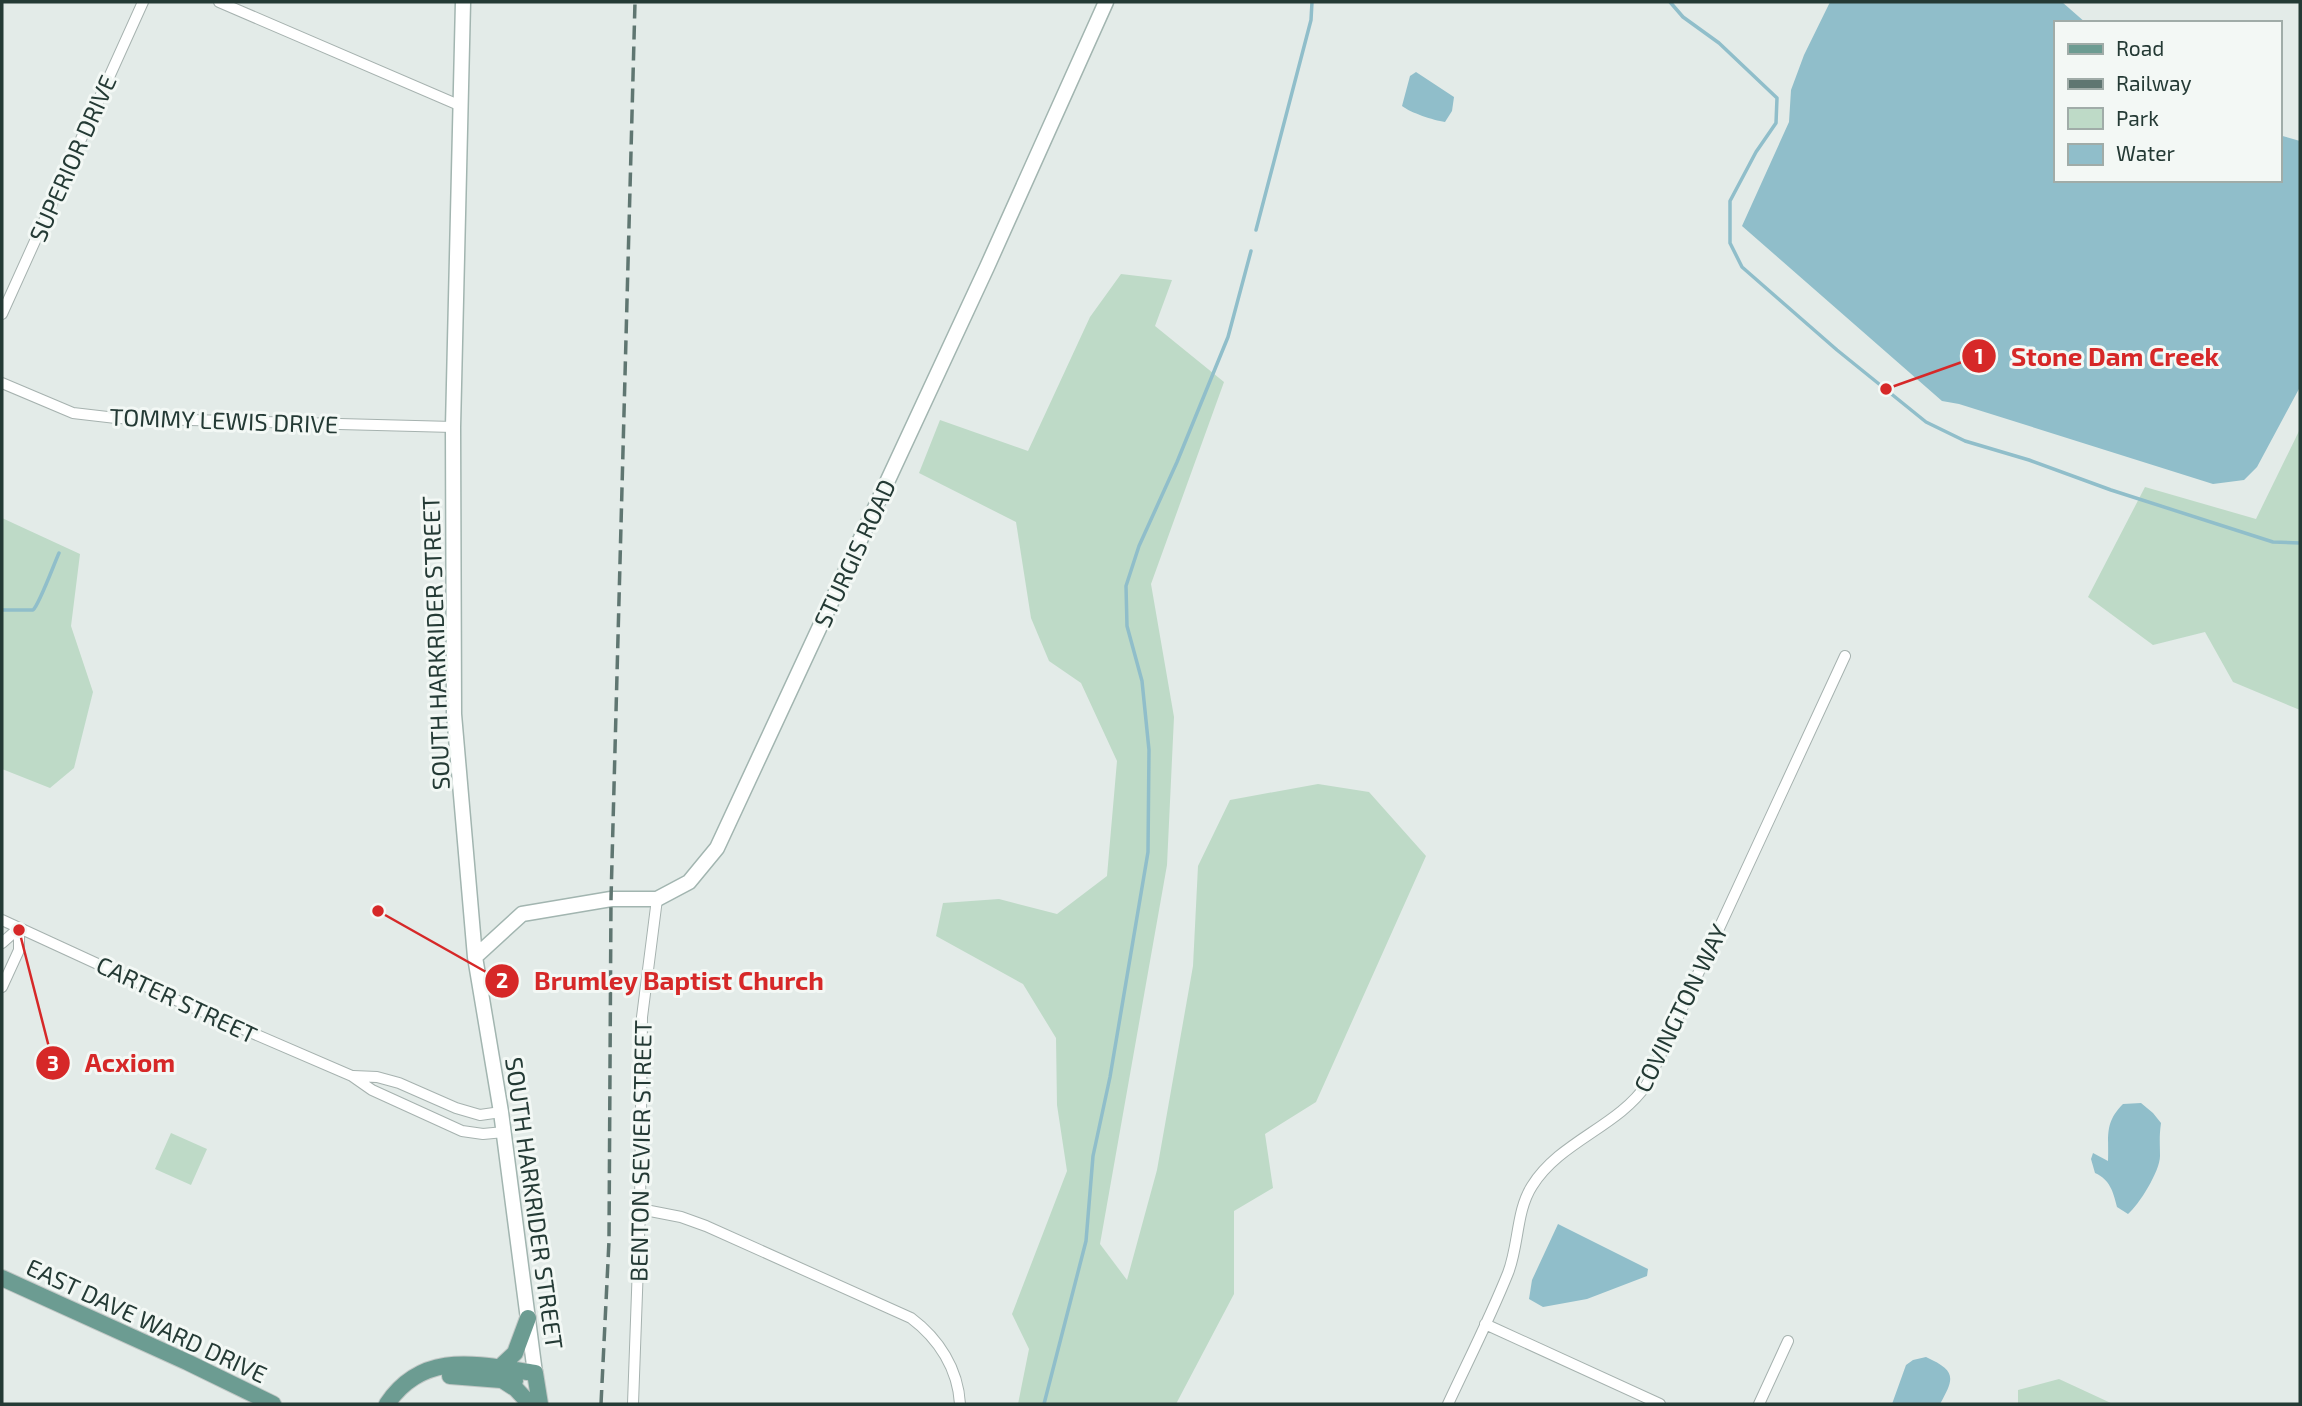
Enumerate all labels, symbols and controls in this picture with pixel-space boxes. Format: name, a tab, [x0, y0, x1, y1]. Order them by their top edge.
legend	[2054, 21, 2281, 182]
text: Road	[2116, 35, 2164, 60]
street label: SUPERIOR DRIVE	[22, 70, 122, 246]
text: Railway	[2116, 70, 2192, 95]
text: Park	[2116, 105, 2159, 130]
text: Water	[2116, 140, 2175, 165]
callout: Stone Dam Creek	[1962, 333, 2233, 380]
text: Stone Dam Creek	[2011, 340, 2220, 371]
text: 1	[1974, 343, 1984, 368]
street label: TOMMY LEWIS DRIVE	[109, 402, 339, 438]
street label: STURGIS ROAD	[807, 474, 901, 632]
street label: SOUTH HARKRIDER STREET	[415, 495, 455, 791]
street label: COVINGTON WAY	[1627, 919, 1733, 1097]
street label: CARTER STREET	[92, 949, 262, 1049]
callout: Brumley Baptist Church	[484, 958, 838, 1005]
text: Brumley Baptist Church	[534, 964, 824, 996]
text: 2	[496, 967, 508, 992]
street label: BENTON SEVIER STREET	[623, 1020, 657, 1282]
callout: Acxiom	[36, 1040, 189, 1087]
text: Acxiom	[85, 1046, 175, 1077]
text: 3	[47, 1050, 59, 1075]
street label: SOUTH HARKRIDER STREET	[500, 1055, 570, 1351]
street label: EAST DAVE WARD DRIVE	[22, 1251, 272, 1389]

